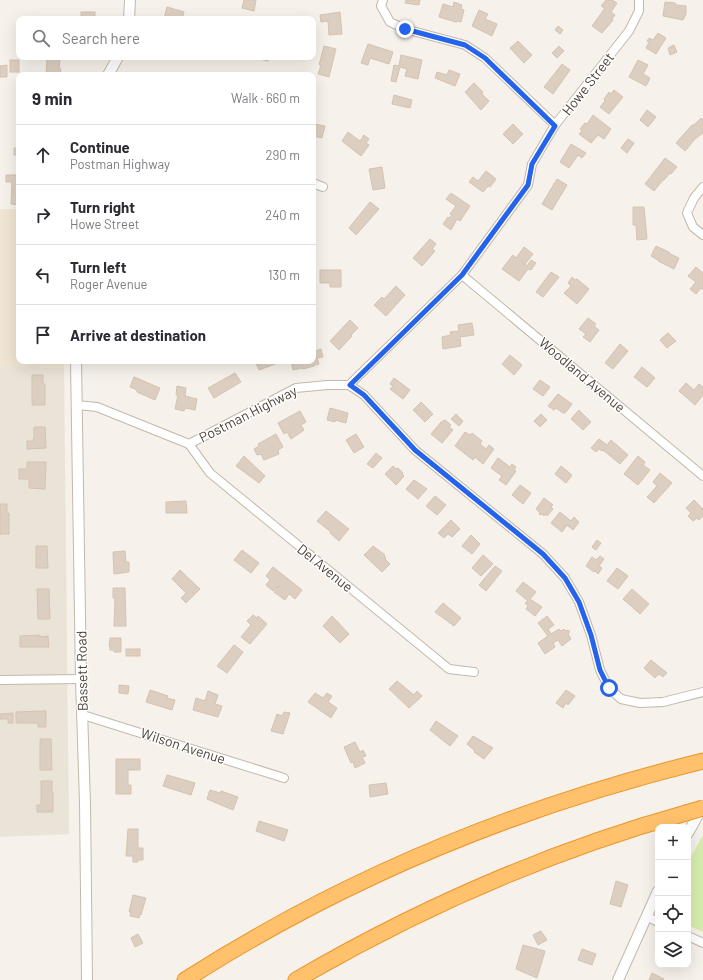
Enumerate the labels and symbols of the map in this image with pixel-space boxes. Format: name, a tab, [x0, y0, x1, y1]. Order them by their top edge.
route end	[396, 20, 414, 38]
street label: Howe Street	[558, 49, 617, 118]
street label: Woodland Avenue	[536, 334, 629, 416]
street label: Postman Highway	[196, 381, 300, 446]
street label: Del Avenue	[294, 540, 357, 595]
street label: Bassett Road	[72, 631, 91, 711]
route start	[600, 679, 618, 697]
street label: Wilson Avenue	[139, 724, 228, 767]

